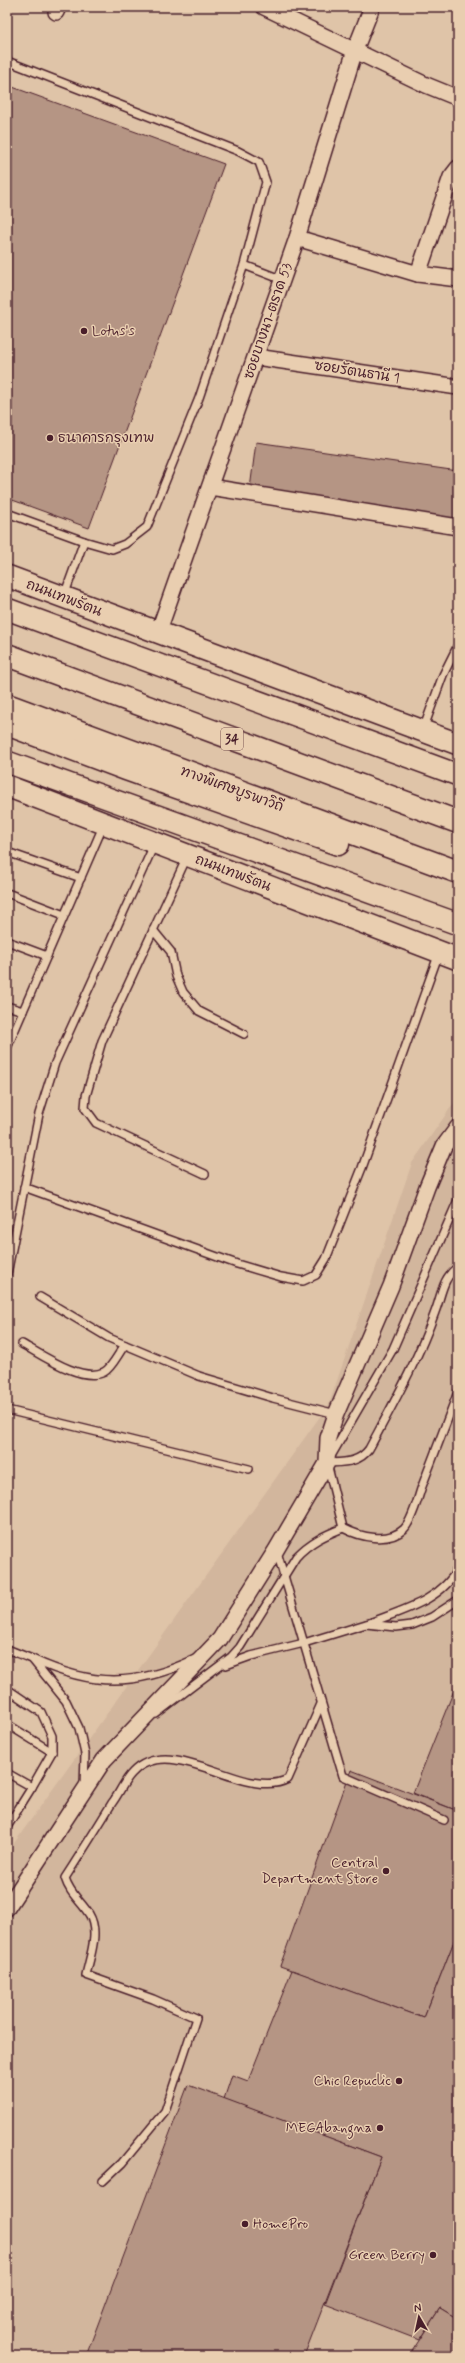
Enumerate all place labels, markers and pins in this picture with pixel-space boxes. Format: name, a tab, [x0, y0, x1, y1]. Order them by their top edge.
place label: Lotus's	[92, 322, 135, 340]
marker: Lotus's	[79, 326, 89, 336]
place label: ธนาคารกรุงเทพ	[58, 429, 154, 447]
marker: ธนาคารกรุงเทพ	[45, 433, 55, 443]
place label: Central Department Store	[261, 1854, 378, 1888]
marker: Central Department Store	[381, 1866, 391, 1876]
place label: Chic Repuclic	[314, 2072, 391, 2090]
marker: Chic Repuclic	[394, 2076, 404, 2086]
place label: MEGAbangna	[286, 2119, 372, 2139]
marker: MEGAbangna	[375, 2123, 385, 2133]
place label: HomePro	[253, 2215, 308, 2233]
marker: HomePro	[240, 2219, 250, 2229]
place label: Green Berry	[348, 2246, 425, 2264]
marker: Green Berry	[428, 2250, 438, 2260]

